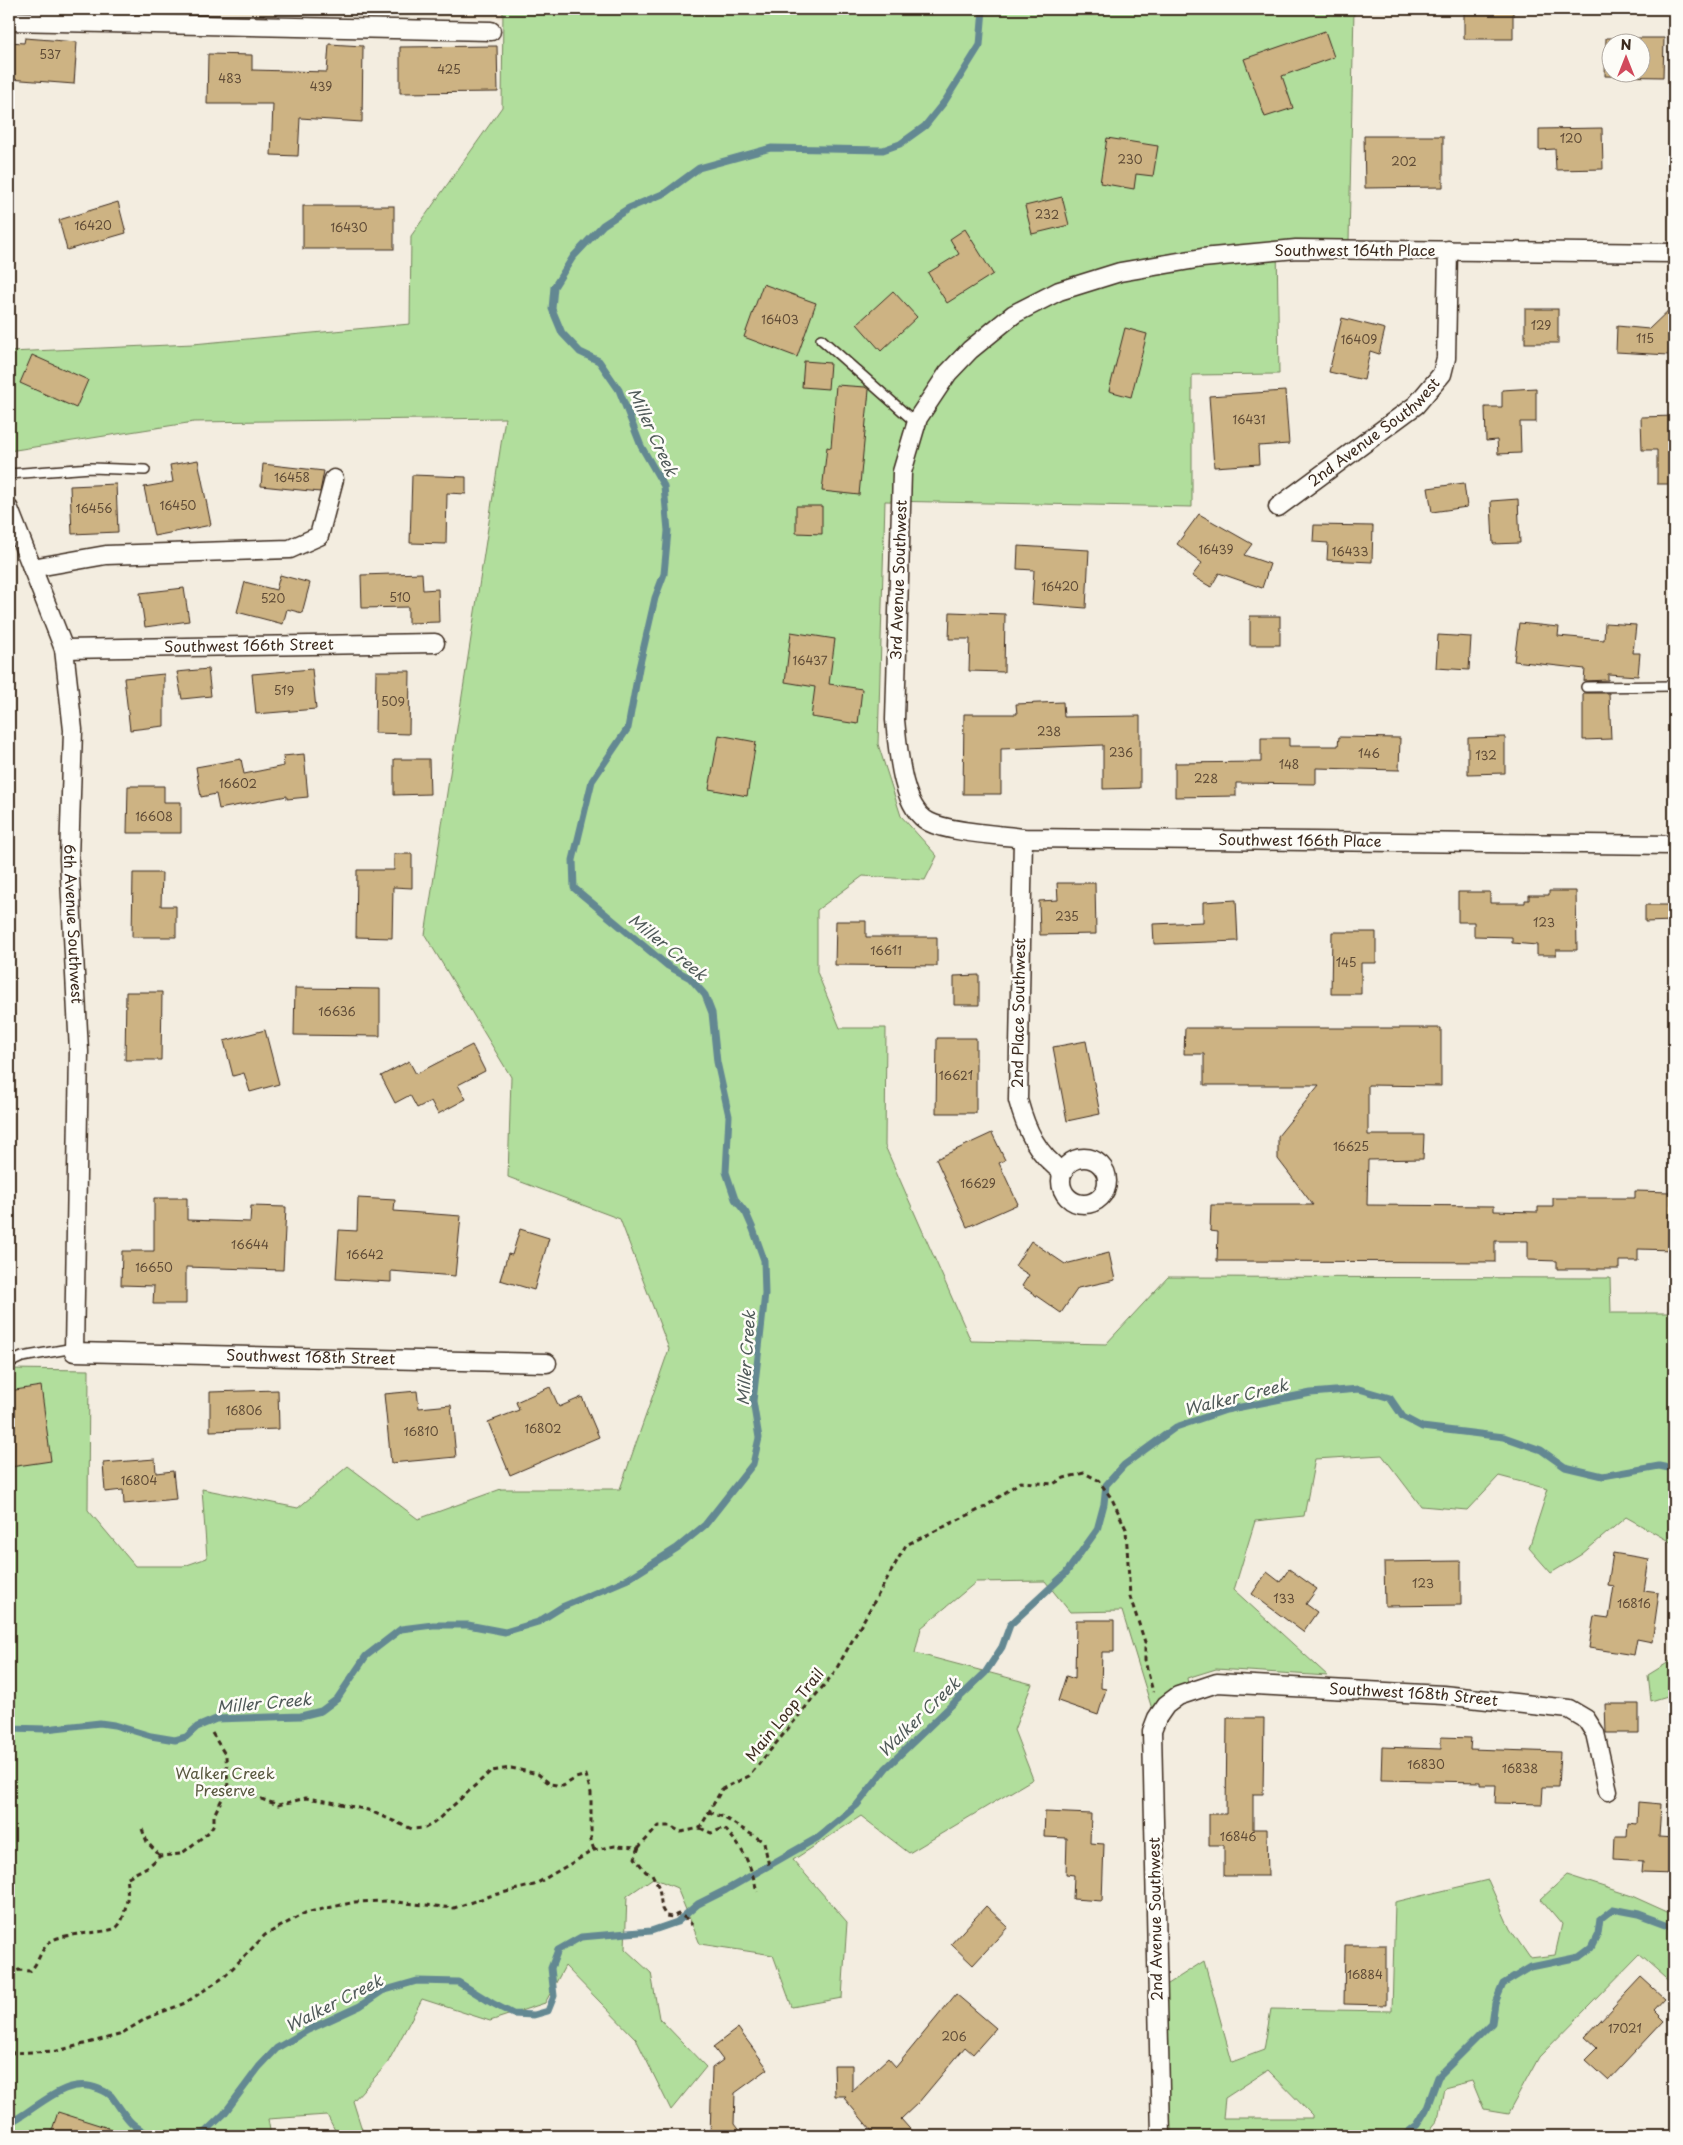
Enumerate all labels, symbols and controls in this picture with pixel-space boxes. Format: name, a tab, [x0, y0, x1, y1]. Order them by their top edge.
north arrow	[1600, 32, 1650, 82]
text: N	[1620, 34, 1632, 55]
house number: 537	[39, 45, 61, 63]
house number: 425	[437, 60, 461, 78]
house number: 483	[218, 69, 242, 87]
house number: 439	[310, 77, 332, 95]
house number: 120	[1560, 129, 1582, 147]
house number: 230	[1117, 150, 1143, 168]
house number: 202	[1391, 152, 1417, 170]
house number: 232	[1035, 205, 1059, 223]
house number: 16420	[74, 216, 112, 234]
house number: 16430	[330, 218, 368, 236]
street label: Southwest 164th Place	[1274, 238, 1436, 261]
house number: 16403	[761, 310, 799, 328]
house number: 129	[1531, 316, 1551, 334]
house number: 115	[1636, 329, 1654, 347]
house number: 16409	[1341, 330, 1377, 348]
street label: 2nd Avenue Southwest	[1302, 372, 1444, 491]
water label: Miller Creek	[623, 383, 685, 481]
house number: 16431	[1232, 410, 1266, 428]
house number: 16458	[274, 468, 310, 486]
house number: 16450	[160, 496, 197, 514]
house number: 16456	[75, 499, 113, 517]
street label: 3rd Avenue Southwest	[883, 499, 912, 660]
house number: 16439	[1199, 540, 1233, 558]
house number: 16433	[1332, 542, 1368, 560]
house number: 16420	[1041, 577, 1079, 595]
house number: 510	[389, 588, 411, 606]
house number: 520	[261, 589, 285, 607]
street label: Southwest 166th Street	[164, 632, 334, 657]
house number: 16437	[792, 651, 828, 669]
house number: 519	[274, 681, 294, 699]
house number: 509	[381, 692, 405, 710]
house number: 238	[1037, 722, 1061, 740]
house number: 236	[1109, 743, 1133, 761]
house number: 146	[1358, 744, 1380, 762]
house number: 132	[1475, 746, 1497, 764]
house number: 148	[1279, 755, 1299, 773]
house number: 228	[1194, 769, 1218, 787]
house number: 16602	[219, 774, 257, 792]
house number: 16608	[135, 807, 173, 825]
street label: Southwest 166th Place	[1218, 827, 1382, 852]
street label: 6th Avenue Southwest	[59, 844, 90, 1004]
water label: Miller Creek	[624, 907, 714, 986]
house number: 235	[1055, 907, 1079, 925]
house number: 123	[1533, 913, 1555, 931]
street label: 2nd Place Southwest	[1005, 938, 1030, 1088]
house number: 16611	[870, 941, 902, 959]
house number: 145	[1336, 953, 1356, 971]
house number: 16636	[318, 1002, 356, 1020]
house number: 16621	[939, 1066, 973, 1084]
house number: 16625	[1333, 1137, 1369, 1155]
house number: 16629	[960, 1174, 996, 1192]
house number: 16644	[231, 1235, 269, 1253]
house number: 16642	[346, 1245, 384, 1263]
house number: 16650	[135, 1258, 173, 1276]
water label: Miller Creek	[730, 1308, 760, 1406]
street label: Southwest 168th Street	[226, 1343, 395, 1369]
water label: Walker Creek	[1181, 1371, 1291, 1421]
house number: 16806	[226, 1401, 262, 1419]
house number: 16802	[525, 1419, 561, 1437]
house number: 16810	[404, 1422, 439, 1440]
house number: 16804	[121, 1471, 157, 1489]
house number: 123	[1412, 1574, 1434, 1592]
house number: 133	[1273, 1589, 1295, 1607]
house number: 16816	[1617, 1594, 1651, 1612]
street label: Main Loop Trail	[739, 1663, 829, 1766]
water label: Walker Creek	[872, 1670, 966, 1762]
street label: Southwest 168th Street	[1329, 1676, 1499, 1711]
water label: Miller Creek	[216, 1686, 314, 1718]
house number: 16830	[1407, 1755, 1445, 1773]
house number: 16838	[1502, 1759, 1538, 1777]
park label: Walker Creek Preserve	[175, 1761, 275, 1801]
house number: 16846	[1220, 1827, 1256, 1845]
street label: 2nd Avenue Southwest	[1142, 1837, 1167, 2001]
house number: 16884	[1347, 1965, 1383, 1983]
water label: Walker Creek	[281, 1967, 387, 2037]
house number: 17021	[1608, 2019, 1642, 2037]
house number: 206	[941, 2027, 967, 2045]

